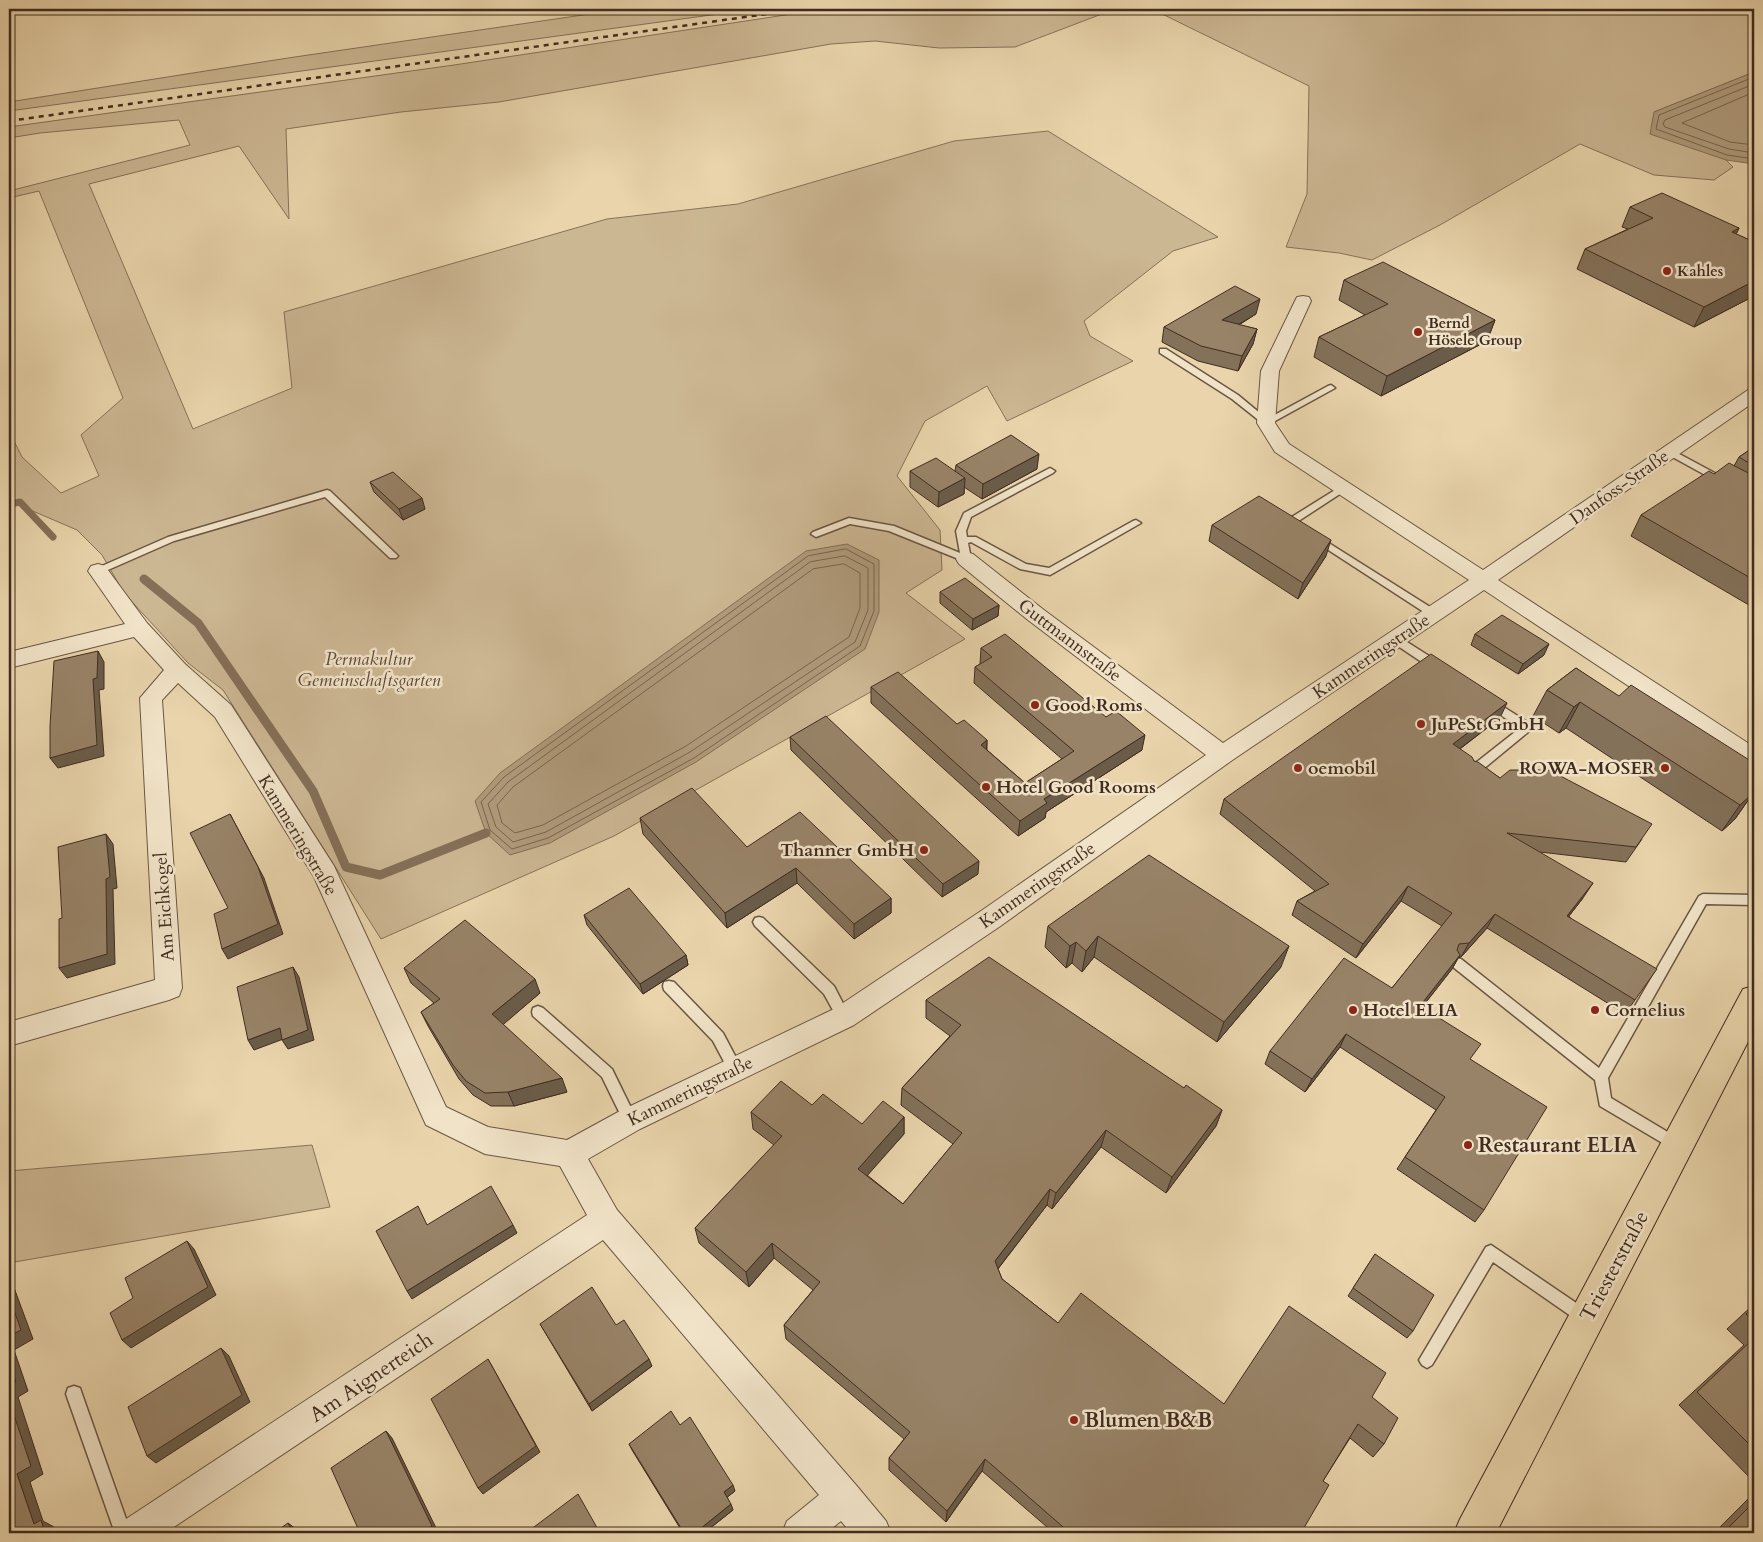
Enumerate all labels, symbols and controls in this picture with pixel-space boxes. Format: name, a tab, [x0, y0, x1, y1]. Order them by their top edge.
place label: Kahles	[1677, 261, 1723, 281]
marker: Kahles	[1661, 265, 1673, 277]
place label: Bernd Hösele Group	[1428, 313, 1522, 350]
marker: Bernd Hösele Group	[1412, 326, 1424, 338]
street label: Danfoss-Straße	[1565, 444, 1674, 531]
street label: Guttmannstraße	[1013, 593, 1127, 688]
street label: Kammeringstraße	[1308, 608, 1435, 705]
park label: Permakultur Gemeinschaftsgarten	[298, 647, 441, 693]
place label: Good Roms	[1045, 693, 1143, 718]
marker: Good Roms	[1029, 699, 1041, 711]
place label: JuPeSt GmbH	[1428, 712, 1545, 737]
marker: JuPeSt GmbH	[1415, 718, 1427, 730]
place label: oemobil	[1308, 756, 1376, 781]
place label: ROWA-MOSER	[1519, 756, 1656, 781]
marker: oemobil	[1292, 762, 1304, 774]
marker: ROWA-MOSER	[1659, 762, 1671, 774]
street label: Kammeringstraße	[252, 770, 343, 900]
place label: Hotel Good Rooms	[996, 775, 1156, 800]
marker: Hotel Good Rooms	[980, 781, 992, 793]
street label: Kammeringstraße	[974, 836, 1100, 935]
place label: Thanner GmbH	[780, 838, 914, 863]
marker: Thanner GmbH	[918, 844, 930, 856]
street label: Am Eichkogel	[148, 851, 181, 962]
place label: Hotel ELIA	[1363, 998, 1459, 1023]
place label: Cornelius	[1605, 998, 1685, 1023]
marker: Hotel ELIA	[1347, 1004, 1359, 1016]
marker: Cornelius	[1589, 1004, 1601, 1016]
street label: Kammeringstraße	[623, 1050, 757, 1133]
place label: Restaurant ELIA	[1478, 1131, 1637, 1160]
marker: Restaurant ELIA	[1462, 1139, 1474, 1151]
street label: Triesterstraße	[1573, 1206, 1656, 1327]
street label: Am Aignerteich	[304, 1325, 439, 1429]
place label: Blumen B&B	[1084, 1406, 1212, 1435]
marker: Blumen B&B	[1068, 1414, 1080, 1426]

